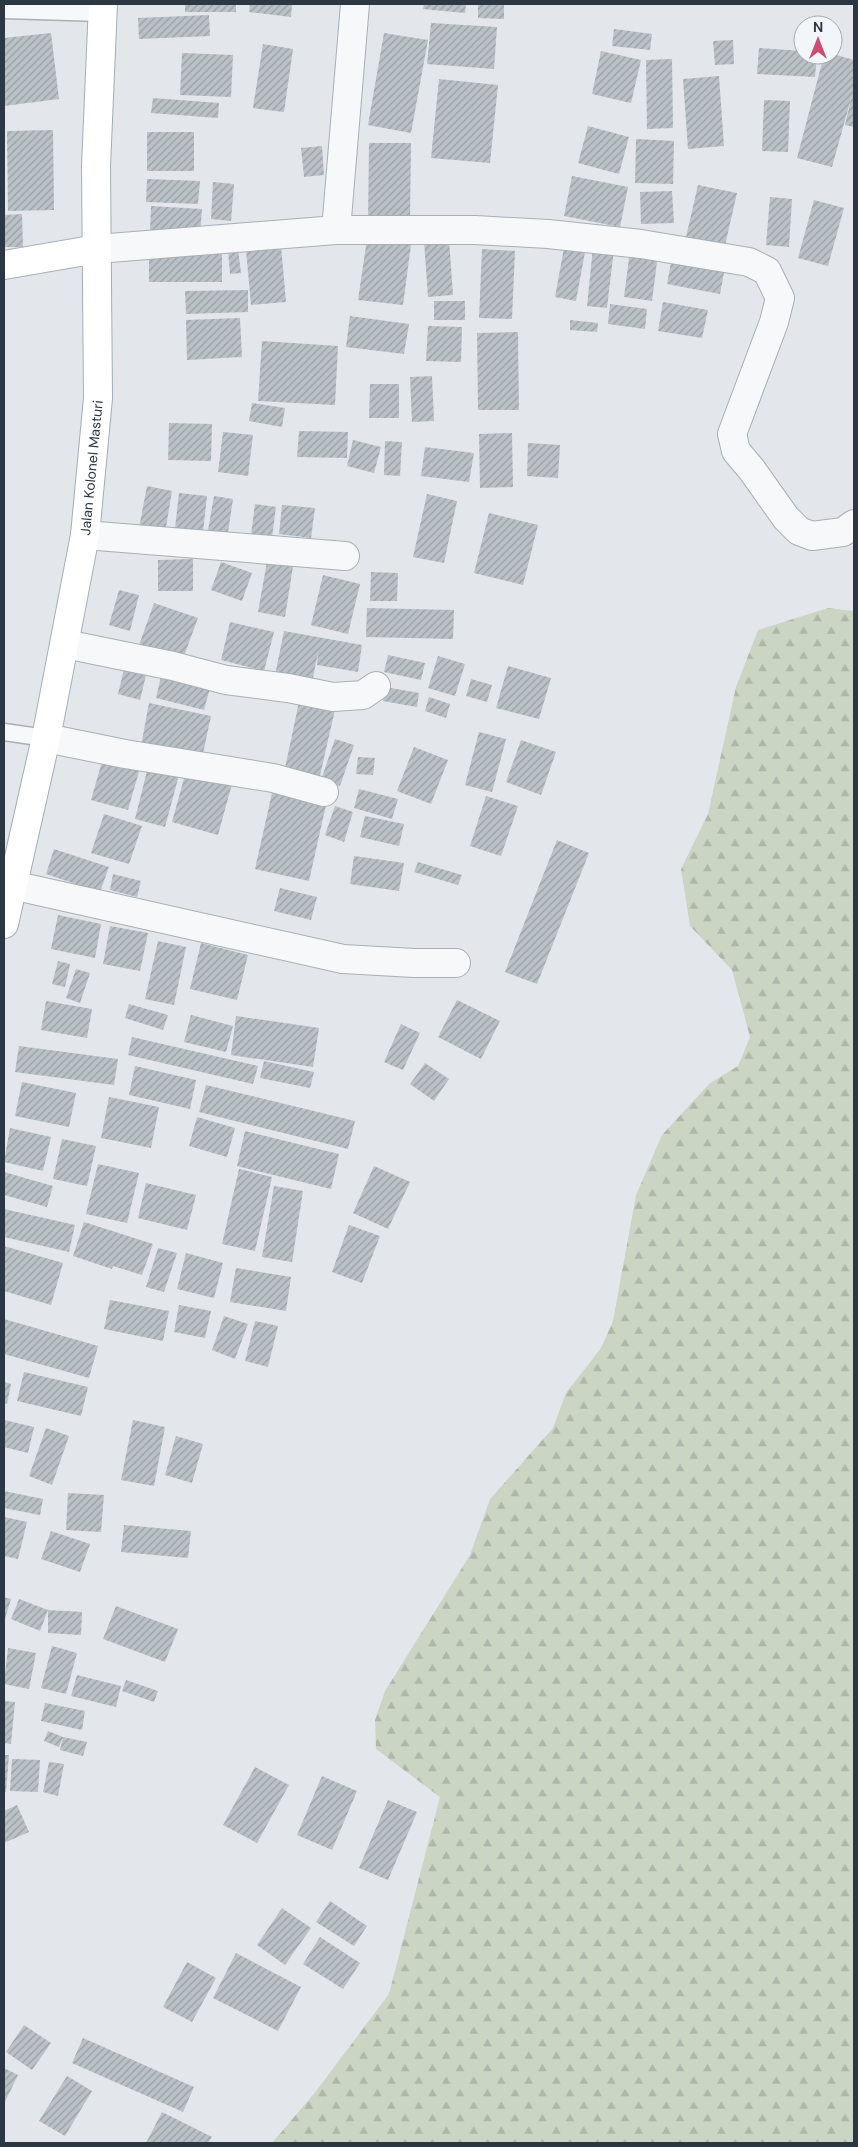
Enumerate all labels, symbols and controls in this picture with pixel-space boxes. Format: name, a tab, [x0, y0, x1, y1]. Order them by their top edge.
north arrow	[793, 15, 843, 65]
text: N	[813, 18, 823, 36]
street label: Jalan Kolonel Masturi	[76, 399, 107, 536]

